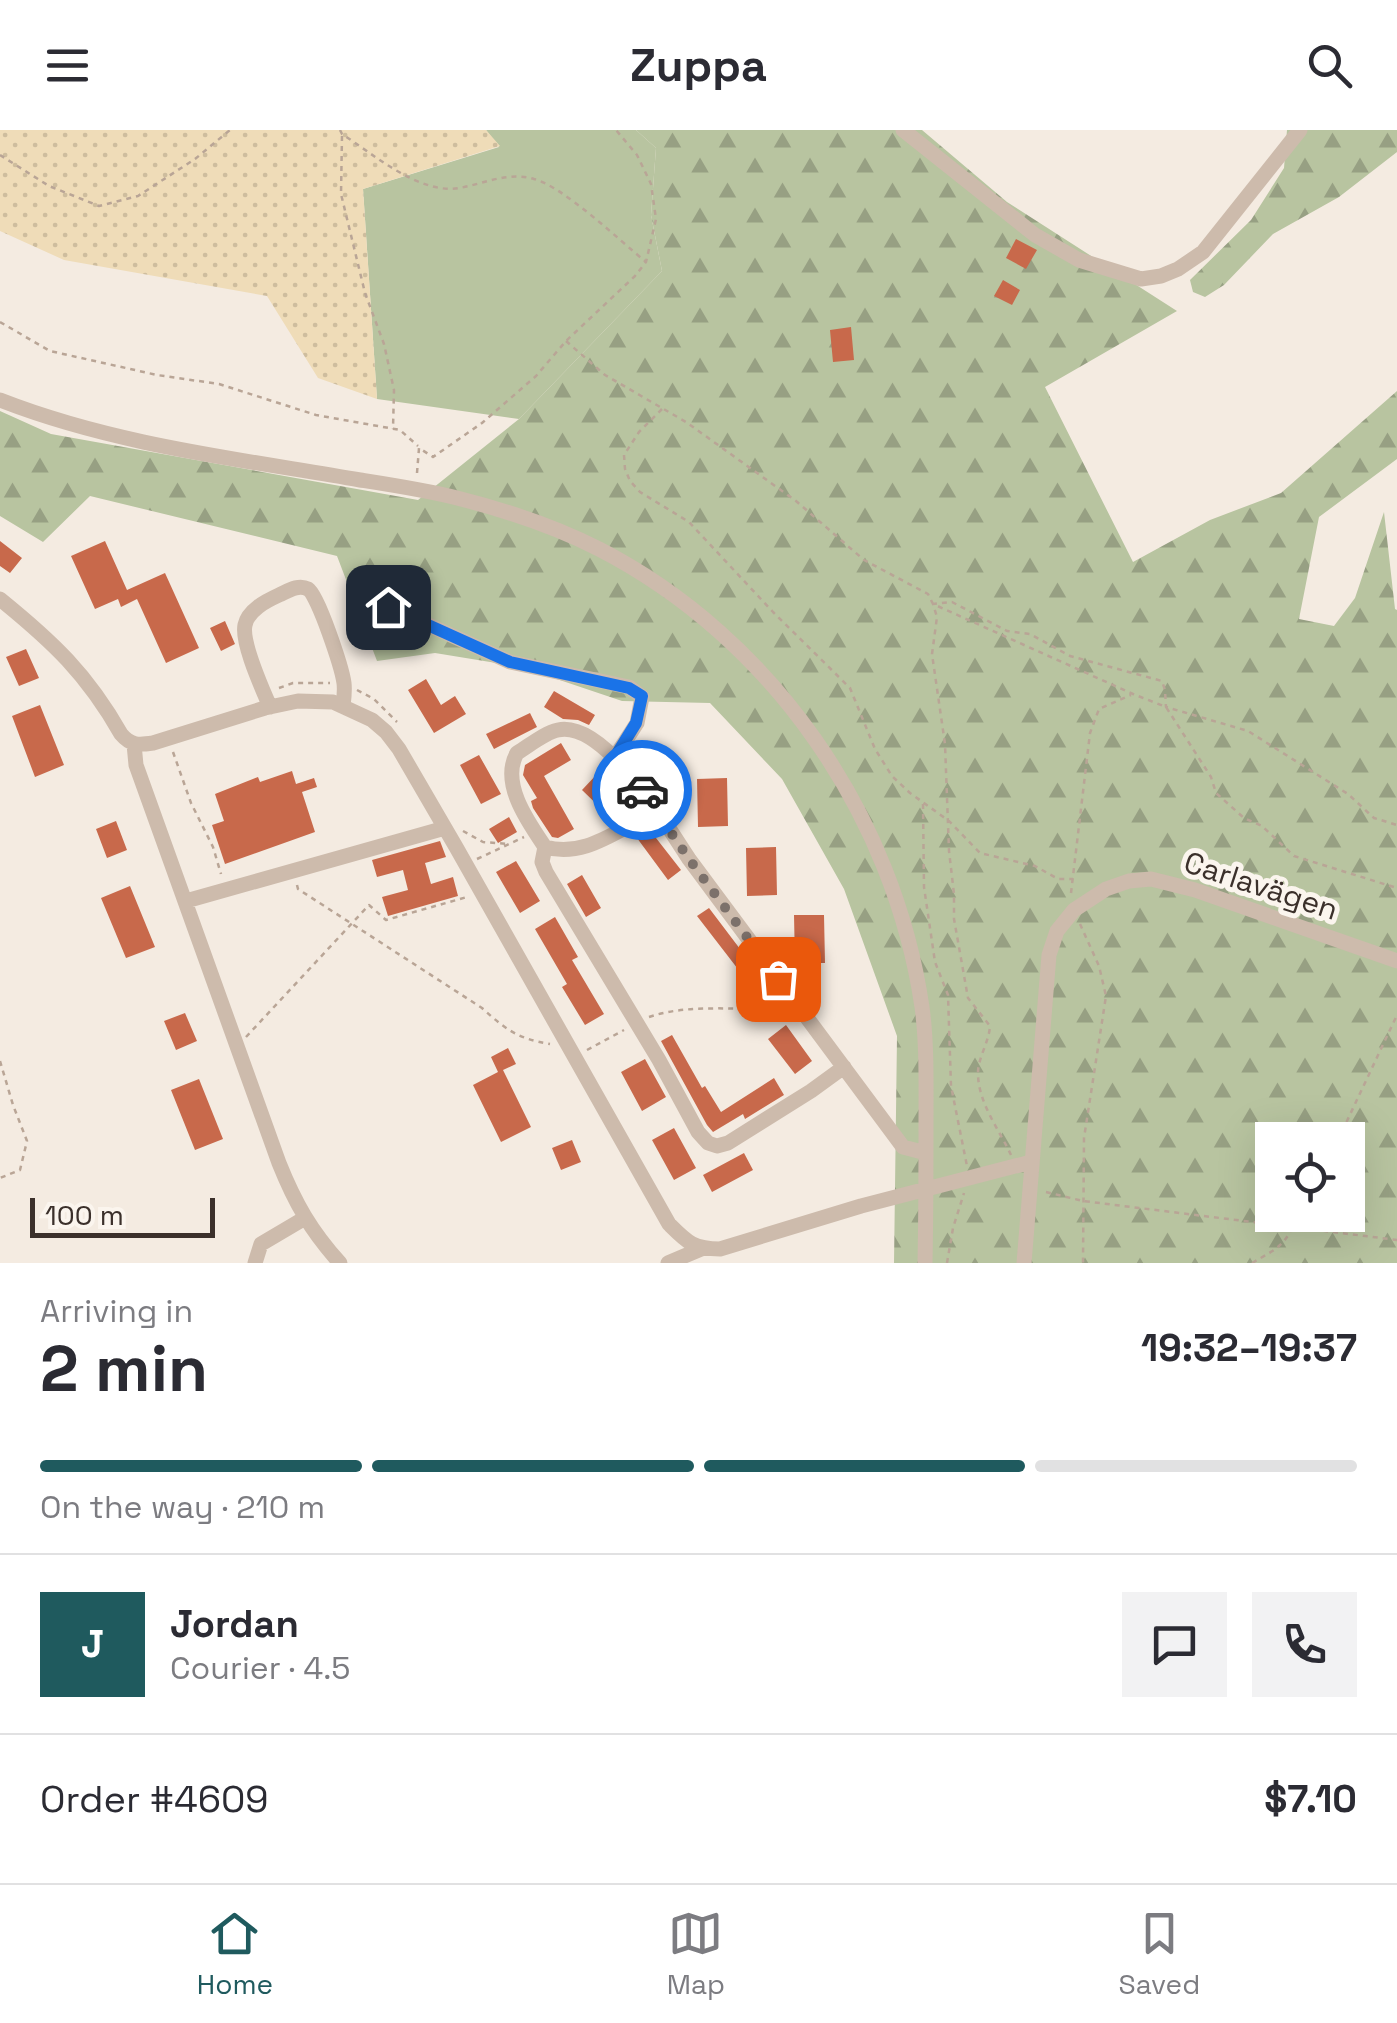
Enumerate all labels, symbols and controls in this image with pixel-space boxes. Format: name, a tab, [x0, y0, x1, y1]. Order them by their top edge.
text: Zuppa	[630, 37, 767, 94]
icon: menu	[40, 38, 95, 93]
icon: search	[1302, 38, 1357, 93]
pin	[346, 565, 431, 650]
icon: home	[361, 580, 416, 635]
courier	[592, 740, 692, 840]
icon: car	[615, 763, 670, 818]
street label: Carlavägen	[1179, 842, 1343, 929]
pin	[736, 937, 821, 1022]
icon: bag	[751, 952, 806, 1007]
map controls	[1255, 1122, 1365, 1232]
button: locate	[1255, 1122, 1365, 1232]
scale bar	[30, 1193, 215, 1238]
text: 100 m	[45, 1197, 124, 1233]
text: Arriving in	[40, 1291, 193, 1331]
text: 19:32–19:37	[1141, 1324, 1357, 1372]
text: 2 min	[40, 1327, 208, 1410]
text: On the way · 210 m	[40, 1487, 325, 1527]
button: chat	[1122, 1592, 1227, 1697]
button: phone	[1252, 1592, 1357, 1697]
text: Jordan	[170, 1600, 299, 1648]
text: J	[81, 1620, 104, 1668]
text: Courier · 4.5	[170, 1648, 351, 1688]
text: Order #4609	[40, 1775, 269, 1823]
text: $7.10	[1264, 1775, 1357, 1823]
tab: Home	[197, 1906, 273, 2002]
tab: Map	[667, 1906, 725, 2002]
tab: Saved	[1119, 1906, 1200, 2002]

